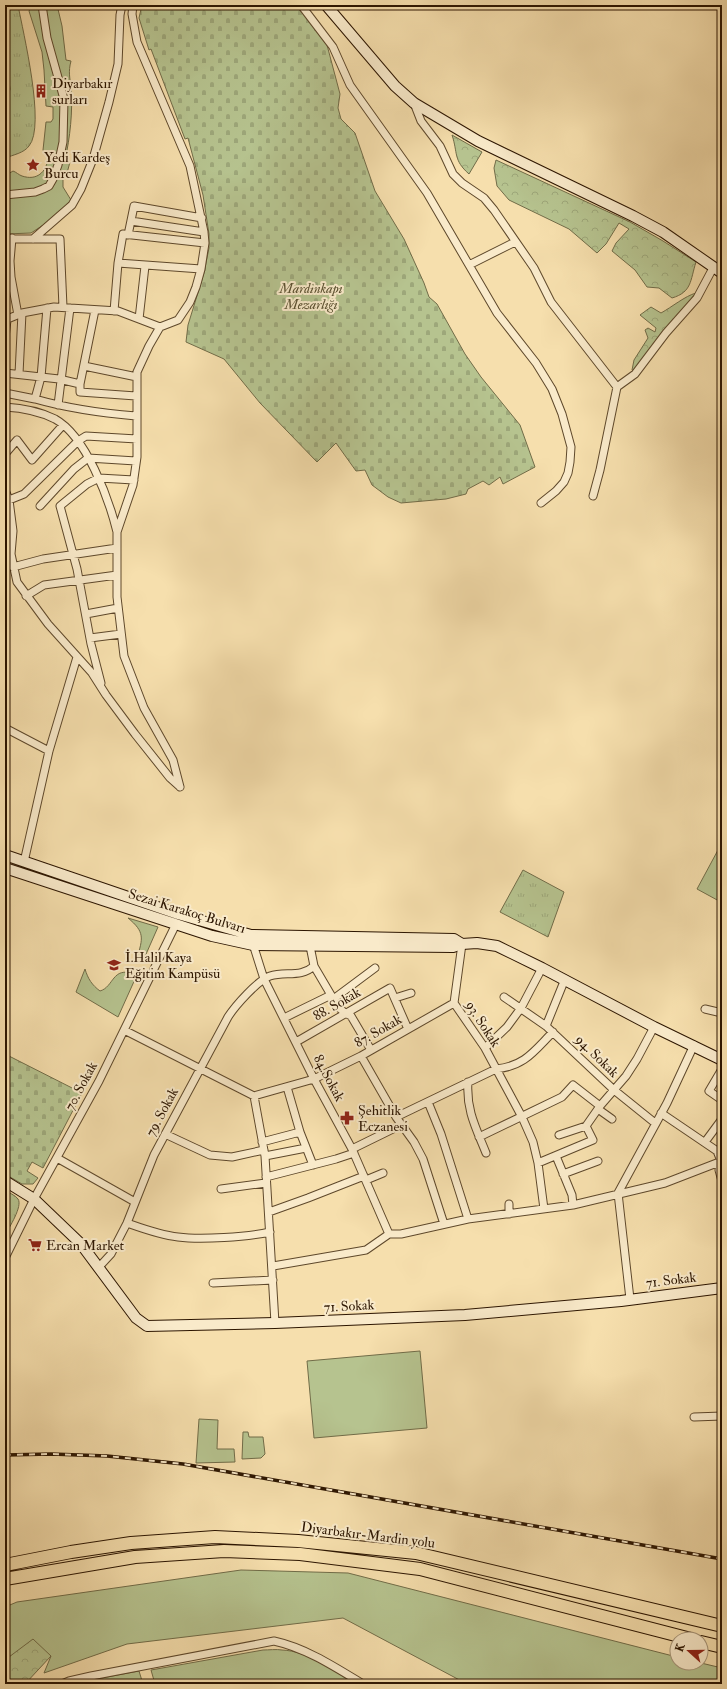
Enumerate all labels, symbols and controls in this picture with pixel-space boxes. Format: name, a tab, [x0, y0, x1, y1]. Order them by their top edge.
place label: Diyarbakır surları	[52, 75, 113, 108]
building icon: Diyarbakır surları	[33, 83, 49, 99]
place label: Yedi Kardeş Burcu	[44, 149, 110, 182]
place icon: Yedi Kardeş Burcu	[25, 157, 41, 173]
park label: Mardinkapı Mezarlığı	[278, 280, 343, 313]
street label: Sezai Karakoç Bulvarı	[126, 885, 248, 937]
place label: İ.Halil Kaya Eğitim Kampüsü	[125, 949, 220, 983]
school or university icon: İ.Halil Kaya Eğitim Kampüsü	[106, 957, 122, 973]
street label: 88. Sokak	[310, 983, 364, 1024]
street label: 93. Sokak	[461, 997, 504, 1051]
street label: 87. Sokak	[351, 1011, 405, 1051]
street label: 94. Sokak	[571, 1030, 623, 1081]
street label: 84.Sokak	[310, 1052, 349, 1105]
street label: 70. Sokak	[61, 1058, 101, 1113]
street label: 79. Sokak	[142, 1084, 182, 1139]
place label: Şehitlik Eczanesi	[358, 1102, 408, 1135]
pharmacy icon: Şehitlik Eczanesi	[339, 1110, 355, 1126]
supermarket icon: Ercan Market	[27, 1237, 43, 1253]
place label: Ercan Market	[46, 1237, 125, 1254]
street label: 71. Sokak	[645, 1268, 697, 1292]
street label: 71. Sokak	[323, 1296, 375, 1316]
street label: Diyarbakır-Mardin yolu	[300, 1518, 436, 1553]
north arrow	[669, 1631, 709, 1671]
text: K	[673, 1640, 688, 1654]

